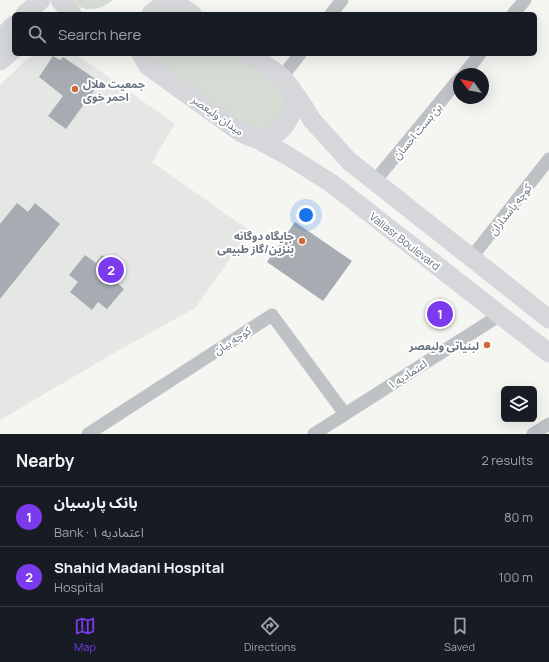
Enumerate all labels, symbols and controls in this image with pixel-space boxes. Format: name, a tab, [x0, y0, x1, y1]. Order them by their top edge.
search box	[12, 12, 537, 56]
icon: search	[26, 23, 48, 45]
text: Search here	[58, 24, 141, 45]
north arrow	[453, 68, 489, 104]
place label: جمعیت هلال احمر خوی	[83, 76, 145, 104]
marker: جمعیت هلال احمر خوی	[70, 84, 80, 94]
street label: میدان ولیعصر	[188, 91, 247, 139]
street label: بن بست احسان	[389, 100, 445, 162]
street label: کوچه پاسداران	[485, 180, 536, 238]
your location	[296, 205, 316, 225]
street label: Valiasr Boulevard	[367, 209, 443, 273]
place label: جایگاه دوگانه بنزین/گاز طبیعی	[217, 228, 294, 256]
marker: جایگاه دوگانه بنزین/گاز طبیعی	[297, 236, 307, 246]
pin: 2	[98, 255, 124, 285]
pin: 1	[427, 299, 453, 329]
street label: کوچه بیان	[210, 322, 254, 358]
place label: لبنیاتی ولیعصر	[408, 338, 479, 353]
marker: لبنیاتی ولیعصر	[482, 340, 492, 350]
street label: اعتمادیه ۱	[384, 356, 430, 392]
map controls	[501, 386, 537, 422]
button: layers	[501, 386, 537, 422]
text: Nearby	[16, 449, 74, 472]
text: 2 results	[481, 451, 533, 469]
text: بانک پارسیان	[54, 492, 138, 513]
text: 1	[26, 508, 32, 526]
text: 80 m	[504, 508, 533, 526]
text: Bank · اعتمادیه ۱	[54, 523, 144, 541]
text: Shahid Madani Hospital	[54, 557, 225, 578]
text: 2	[25, 568, 33, 586]
text: 100 m	[498, 568, 533, 586]
text: Hospital	[54, 578, 104, 596]
tab: Map	[74, 615, 96, 654]
tab: Directions	[244, 615, 296, 654]
tab: Saved	[444, 615, 475, 654]

